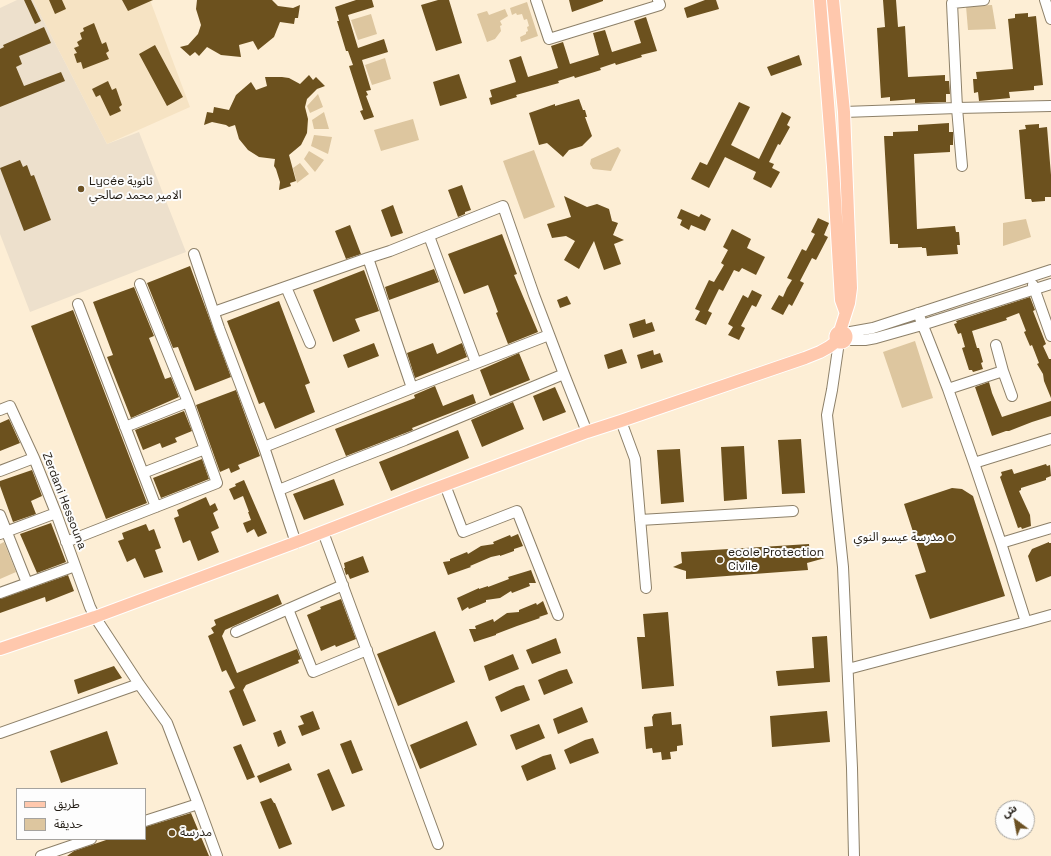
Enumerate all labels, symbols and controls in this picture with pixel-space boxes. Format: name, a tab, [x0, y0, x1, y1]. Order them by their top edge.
place label: Lycée ثانوية الامير محمد صالحي	[89, 175, 182, 203]
marker: Lycée ثانوية الامير محمد صالحي	[76, 184, 86, 194]
street label: Zerdani Hessouna	[39, 450, 89, 552]
place label: مدرسة عيسو النوي	[854, 531, 943, 545]
marker: مدرسة عيسو النوي	[946, 533, 956, 543]
place label: ecole Protection Civile	[728, 546, 824, 574]
marker: ecole Protection Civile	[715, 555, 725, 565]
legend	[16, 788, 146, 840]
text: طريق	[54, 796, 80, 812]
north arrow	[995, 800, 1035, 840]
text: ش	[999, 801, 1019, 821]
text: حديقة	[54, 816, 83, 832]
place label: مدرسة	[180, 826, 212, 840]
marker: مدرسة	[167, 828, 177, 838]

